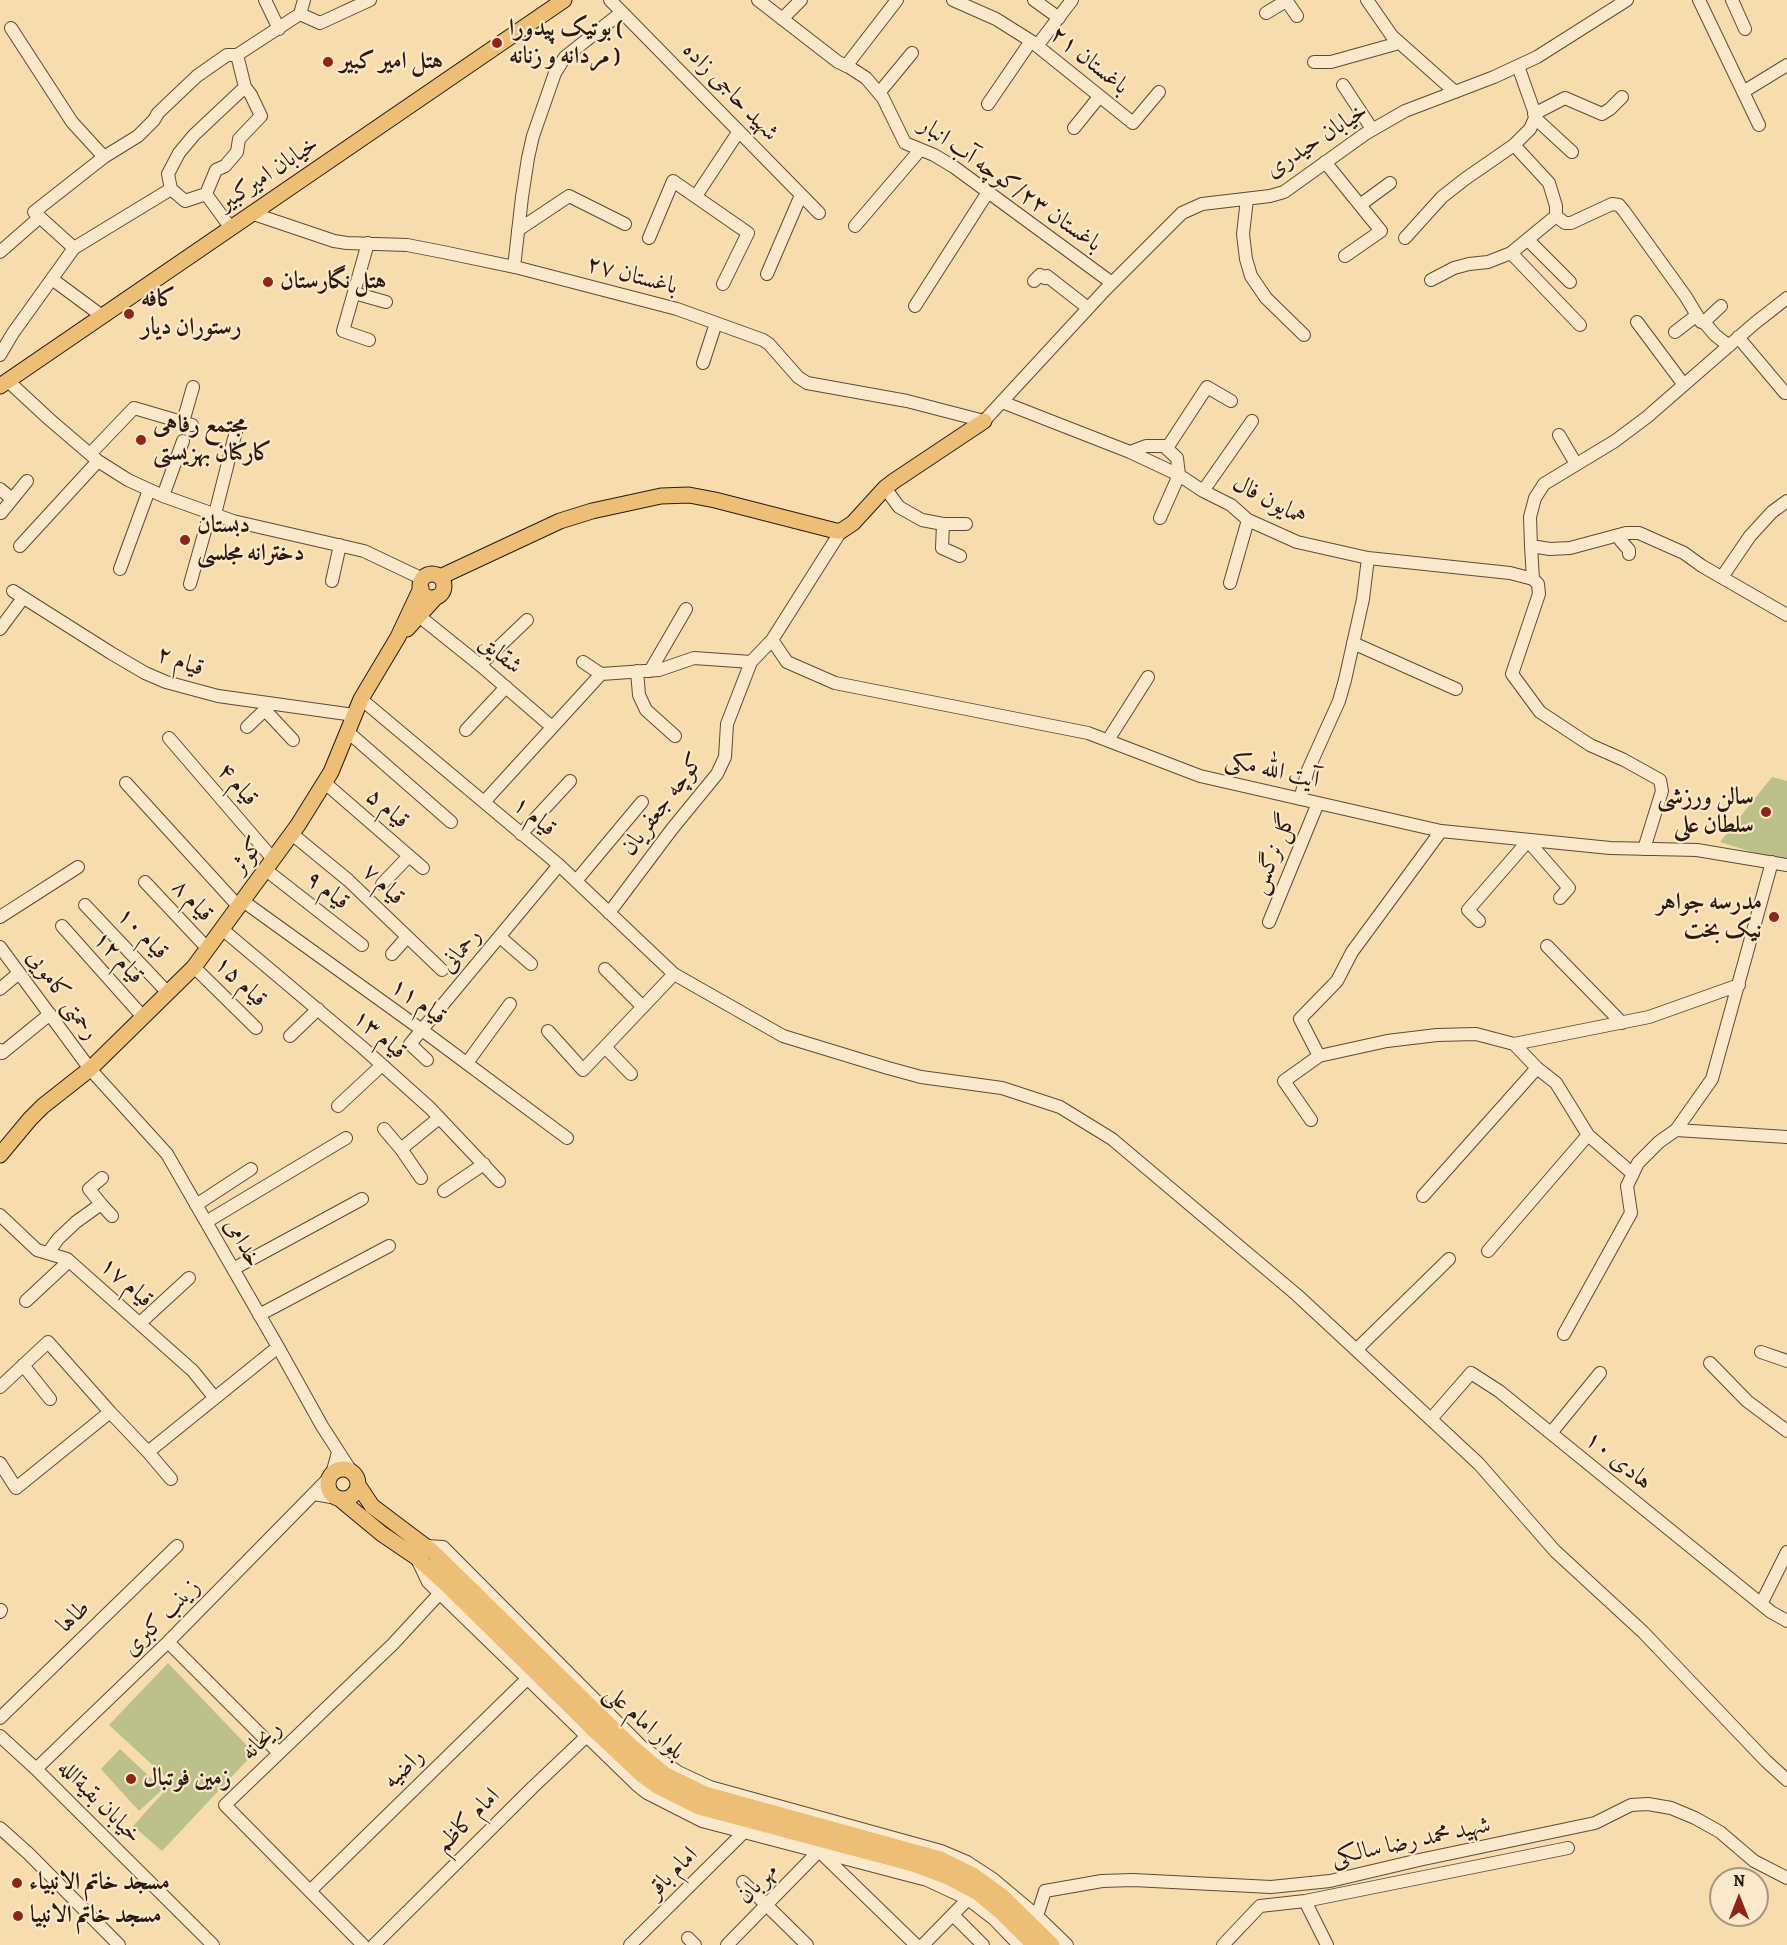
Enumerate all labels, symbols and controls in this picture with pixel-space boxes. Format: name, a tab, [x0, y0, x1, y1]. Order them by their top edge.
place label: بوتیک پیدورا ( مردانه و زنانه )	[509, 15, 623, 71]
street label: باغستان ۲۱	[1044, 21, 1134, 101]
marker: بوتیک پیدورا ( مردانه و زنانه )	[490, 36, 504, 50]
street label: شهید حاجی زاده	[676, 36, 784, 148]
place label: هتل امیر کبیر	[340, 48, 443, 76]
marker: هتل امیر کبیر	[321, 55, 335, 69]
street label: خیابان حیدری	[1260, 97, 1374, 185]
street label: باغستان ۲۳/کوچه آب انبار	[913, 111, 1107, 259]
street label: خیابان امیرکبیر	[213, 130, 325, 218]
street label: باغستان ۲۷	[583, 250, 681, 302]
place label: هتل نگارستان	[280, 268, 386, 296]
marker: هتل نگارستان	[261, 275, 275, 289]
place label: کافه رستوران دیار	[141, 286, 241, 342]
marker: کافه رستوران دیار	[122, 307, 136, 321]
place label: مجتمع رفاهی کارکنان بهزیستی	[153, 412, 272, 468]
marker: مجتمع رفاهی کارکنان بهزیستی	[134, 433, 148, 447]
street label: همایون فال	[1227, 470, 1311, 532]
place label: دبستان دخترانه مجلسی	[197, 512, 304, 568]
marker: دبستان دخترانه مجلسی	[178, 533, 192, 547]
street label: شقایق	[473, 629, 527, 681]
street label: قیام ۲	[152, 640, 208, 684]
street label: آیت الله مکی	[1222, 746, 1322, 796]
street label: کوچه جعفریان	[615, 748, 711, 862]
street label: قیام ۴	[210, 757, 264, 813]
street label: قیام ۵	[359, 782, 415, 836]
place label: سالن ورزشی سلطان علی	[1657, 784, 1754, 840]
street label: قیام ۱	[506, 791, 562, 843]
marker: سالن ورزشی سلطان علی	[1759, 805, 1773, 819]
street label: گل نرگس	[1245, 809, 1303, 899]
street label: کوثر	[225, 832, 271, 880]
street label: قیام ۷	[356, 858, 410, 912]
street label: قیام ۹	[299, 865, 355, 917]
street label: قیام ۸	[165, 874, 219, 928]
place label: مدرسه جواهر نیک بخت	[1657, 889, 1762, 945]
street label: قیام ۱۰	[110, 902, 174, 966]
marker: مدرسه جواهر نیک بخت	[1767, 910, 1781, 924]
street label: رحمانی	[434, 923, 488, 979]
street label: قیام ۱۲	[87, 925, 149, 991]
street label: رحمتی کامویی	[19, 944, 105, 1046]
street label: قیام ۱۵	[208, 950, 272, 1014]
street label: قیام ۱۱	[384, 972, 452, 1032]
street label: قیام ۱۳	[346, 1004, 412, 1066]
street label: خدامی	[217, 1213, 267, 1273]
street label: قیام ۱۷	[93, 1252, 159, 1314]
street label: هادی ۱۰	[1579, 1425, 1657, 1497]
street label: زینب کبری	[117, 1573, 207, 1663]
street label: طاها	[51, 1594, 97, 1640]
street label: بلوار امام علی	[598, 1679, 690, 1767]
street label: ریحانه	[235, 1715, 289, 1767]
street label: راضیه	[377, 1742, 431, 1796]
street label: خیابان بقیةالله	[51, 1754, 147, 1850]
place label: زمین فوتبال	[143, 1765, 231, 1793]
marker: زمین فوتبال	[124, 1772, 138, 1786]
street label: امام کاظم	[429, 1782, 507, 1860]
street label: شهید محمد رضا سالکی	[1329, 1811, 1493, 1873]
street label: امام باقر	[641, 1841, 705, 1905]
street label: مهربان	[731, 1857, 785, 1911]
north arrow	[1709, 1867, 1769, 1927]
place label: مسجد خاتم الانبیاء	[29, 1869, 170, 1897]
text: N	[1733, 1870, 1745, 1892]
marker: مسجد خاتم الانبیاء	[10, 1876, 24, 1890]
place label: مسجد خاتم الانبیا	[30, 1902, 162, 1930]
marker: مسجد خاتم الانبیا	[11, 1909, 25, 1923]

